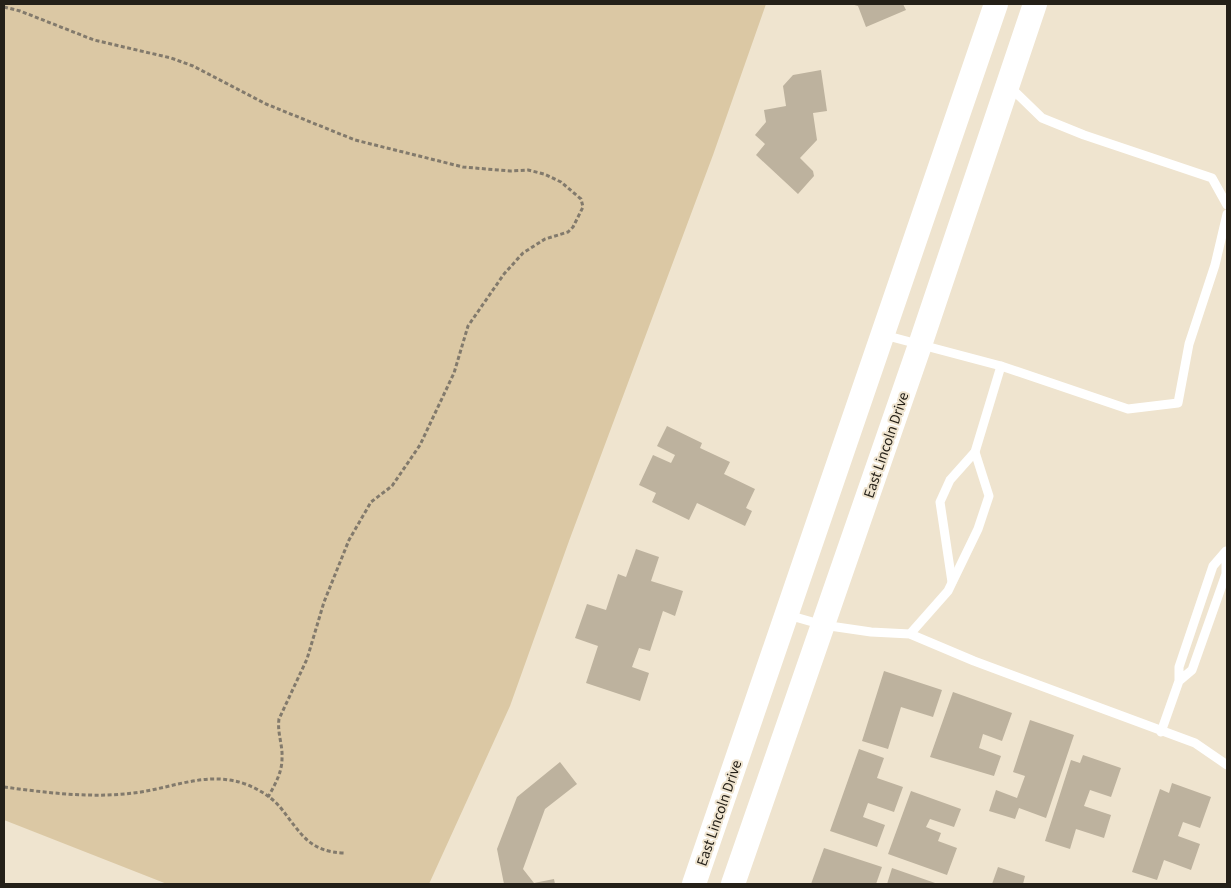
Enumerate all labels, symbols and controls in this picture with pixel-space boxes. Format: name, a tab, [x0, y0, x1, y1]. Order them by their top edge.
street label: East Lincoln Drive	[858, 389, 914, 501]
street label: East Lincoln Drive	[691, 757, 747, 869]

